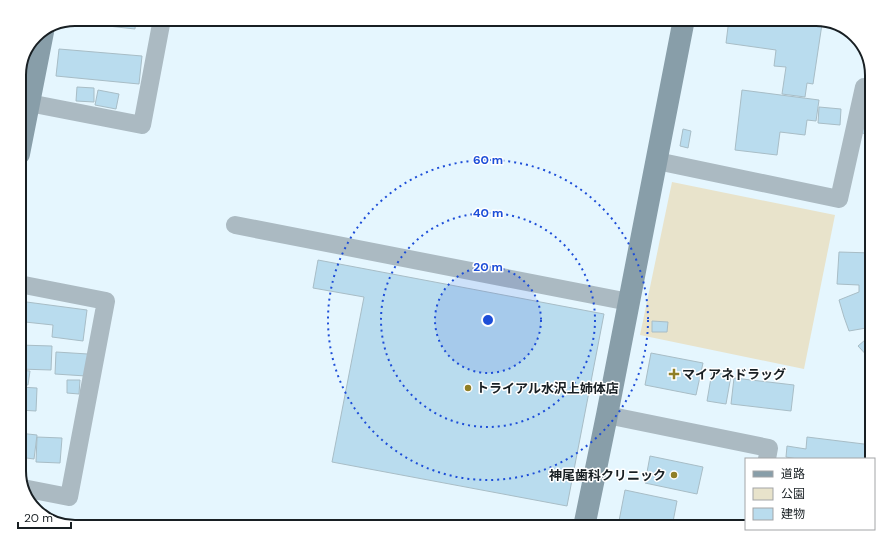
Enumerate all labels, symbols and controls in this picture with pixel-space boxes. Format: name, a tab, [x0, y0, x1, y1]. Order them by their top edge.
text: 60 m	[473, 152, 503, 168]
text: 40 m	[473, 205, 503, 221]
text: 20 m	[473, 259, 503, 275]
centre of rings	[481, 313, 495, 327]
place label: マイアネドラッグ	[682, 366, 786, 383]
marker: マイアネドラッグ	[669, 369, 679, 379]
place label: トライアル水沢上姉体店	[476, 380, 619, 397]
marker: トライアル水沢上姉体店	[463, 383, 473, 393]
legend	[745, 458, 875, 530]
text: 道路	[781, 466, 805, 482]
place label: 神尾歯科クリニック	[549, 467, 666, 484]
marker: 神尾歯科クリニック	[669, 470, 679, 480]
text: 公園	[781, 486, 805, 502]
scale bar	[18, 504, 71, 530]
text: 建物	[781, 506, 805, 522]
text: 20 m	[24, 510, 53, 526]

